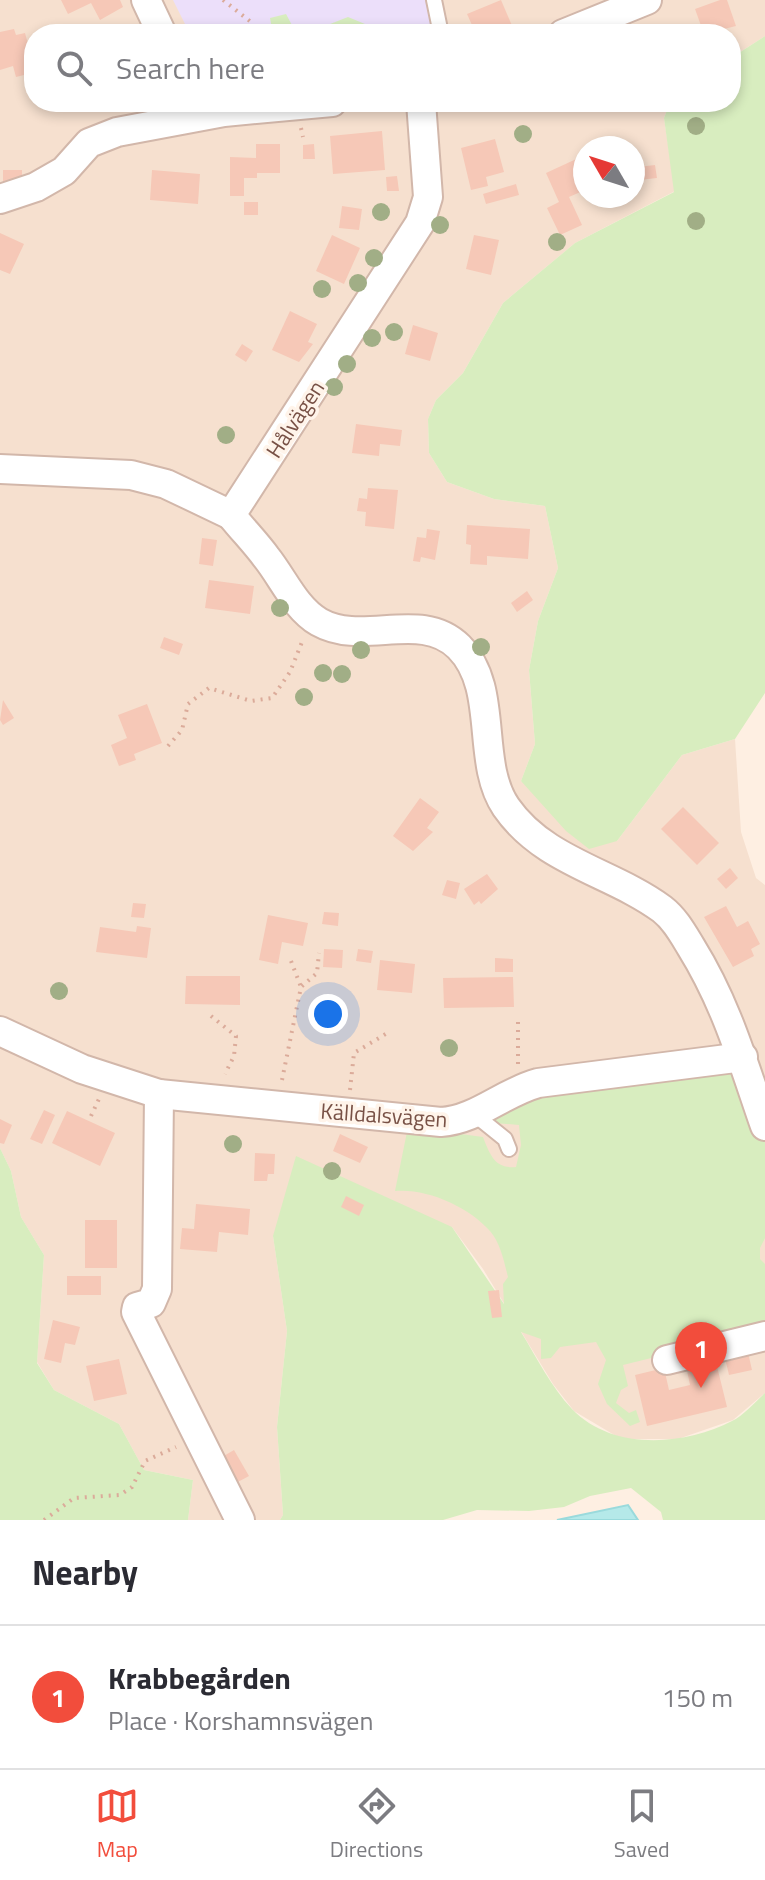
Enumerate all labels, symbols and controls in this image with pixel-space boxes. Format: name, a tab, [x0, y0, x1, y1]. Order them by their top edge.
search box	[24, 24, 741, 112]
text: Search here	[116, 45, 265, 91]
icon: search	[52, 46, 96, 90]
north arrow	[573, 136, 645, 208]
street label: Hålvägen	[257, 373, 333, 465]
your location	[308, 994, 348, 1034]
street label: Källdalsvägen	[319, 1094, 449, 1136]
pin: 1	[675, 1322, 727, 1388]
text: Nearby	[32, 1546, 138, 1598]
text: Krabbegården	[108, 1655, 291, 1701]
text: 1	[51, 1678, 65, 1717]
text: 150 m	[662, 1678, 733, 1717]
text: Place · Korshamnsvägen	[108, 1701, 373, 1740]
tab: Map	[95, 1784, 139, 1866]
tab: Directions	[330, 1784, 423, 1866]
tab: Saved	[614, 1784, 670, 1866]

